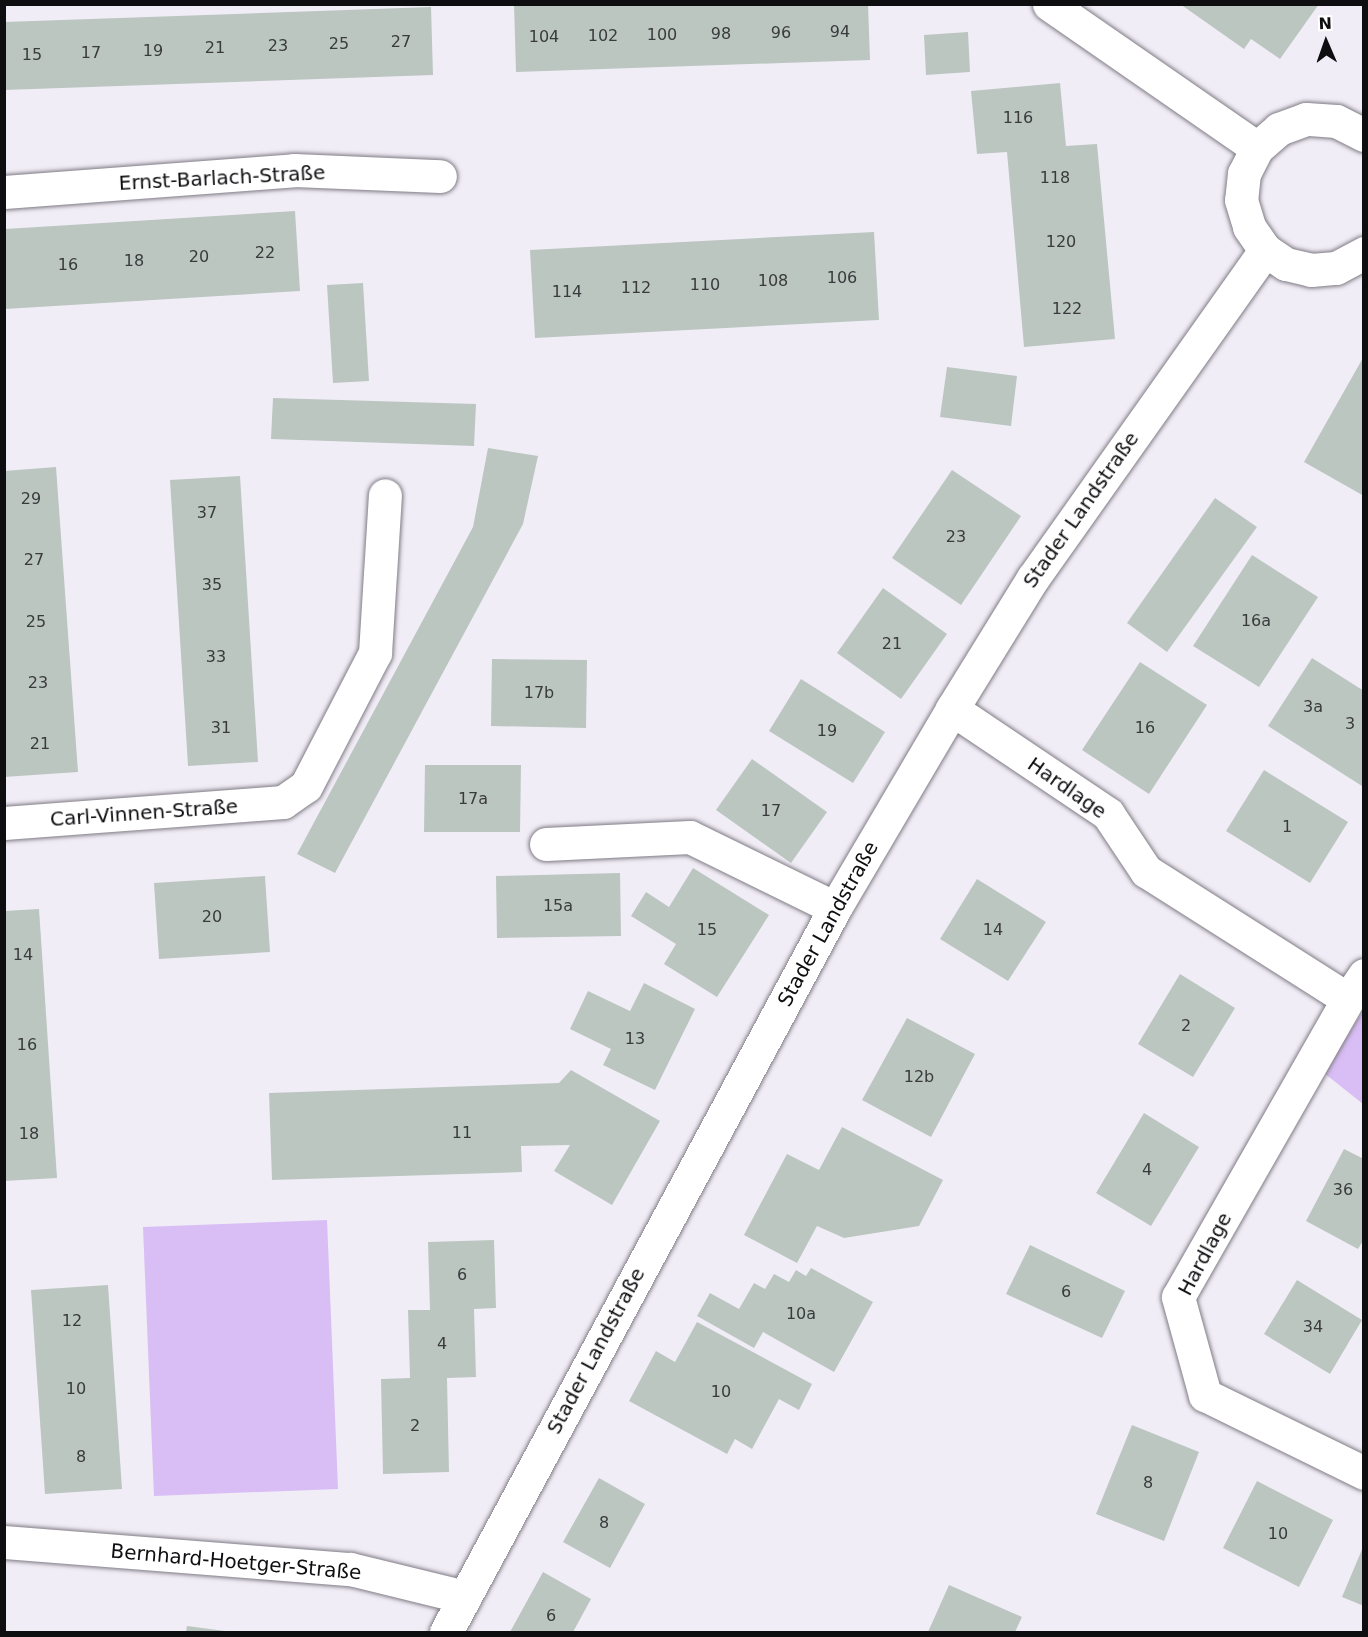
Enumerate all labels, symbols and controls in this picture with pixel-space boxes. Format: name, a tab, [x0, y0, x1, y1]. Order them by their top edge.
north arrow	[1296, 12, 1356, 72]
text: N	[1318, 14, 1332, 33]
house number: 94	[830, 22, 850, 42]
house number: 96	[771, 23, 791, 43]
house number: 98	[711, 24, 731, 44]
house number: 100	[647, 25, 677, 45]
house number: 102	[588, 26, 618, 46]
house number: 104	[529, 27, 559, 47]
house number: 27	[391, 32, 411, 52]
house number: 25	[329, 34, 349, 54]
house number: 23	[268, 36, 288, 56]
house number: 21	[205, 38, 225, 58]
house number: 19	[143, 41, 163, 61]
house number: 17	[81, 43, 101, 63]
house number: 15	[22, 45, 42, 65]
house number: 116	[1003, 108, 1033, 128]
street label: Ernst-Barlach-Straße	[118, 161, 326, 195]
house number: 118	[1040, 168, 1070, 188]
house number: 120	[1046, 232, 1076, 252]
house number: 22	[255, 243, 275, 263]
house number: 20	[189, 247, 209, 267]
house number: 18	[124, 251, 144, 271]
house number: 16	[58, 255, 78, 275]
house number: 106	[827, 268, 857, 288]
house number: 108	[758, 271, 788, 291]
house number: 110	[690, 275, 720, 295]
house number: 112	[621, 278, 651, 298]
house number: 114	[552, 282, 582, 302]
house number: 122	[1052, 299, 1082, 319]
street label: Stader Landstraße	[1018, 427, 1144, 593]
house number: 29	[21, 489, 41, 509]
house number: 37	[197, 503, 217, 523]
house number: 23	[946, 527, 966, 547]
house number: 27	[24, 550, 44, 570]
house number: 35	[202, 575, 222, 595]
house number: 16a	[1241, 611, 1271, 631]
house number: 25	[26, 612, 46, 632]
house number: 21	[882, 634, 902, 654]
house number: 33	[206, 647, 226, 667]
house number: 23	[28, 673, 48, 693]
house number: 17b	[524, 683, 554, 703]
house number: 3a	[1303, 697, 1323, 717]
house number: 3	[1345, 714, 1355, 734]
house number: 31	[211, 718, 231, 738]
house number: 16	[1135, 718, 1155, 738]
house number: 19	[817, 721, 837, 741]
house number: 21	[30, 734, 50, 754]
street label: Hardlage	[1023, 752, 1111, 824]
house number: 17a	[458, 789, 488, 809]
street label: Carl-Vinnen-Straße	[49, 794, 239, 832]
house number: 17	[761, 801, 781, 821]
house number: 1	[1282, 817, 1292, 837]
street label: Stader Landstraße	[773, 837, 883, 1011]
house number: 15a	[543, 896, 573, 916]
house number: 20	[202, 907, 222, 927]
house number: 15	[697, 920, 717, 940]
house number: 14	[983, 920, 1003, 940]
house number: 14	[13, 945, 33, 965]
house number: 2	[1181, 1016, 1191, 1036]
house number: 13	[625, 1029, 645, 1049]
house number: 16	[17, 1035, 37, 1055]
house number: 12b	[904, 1067, 934, 1087]
house number: 11	[452, 1123, 472, 1143]
house number: 18	[19, 1124, 39, 1144]
house number: 4	[1142, 1160, 1152, 1180]
house number: 36	[1333, 1180, 1353, 1200]
street label: Hardlage	[1173, 1208, 1237, 1300]
street label: Stader Landstraße	[542, 1264, 650, 1438]
house number: 6	[457, 1265, 467, 1285]
house number: 6	[1061, 1282, 1071, 1302]
house number: 10a	[786, 1304, 816, 1324]
house number: 12	[62, 1311, 82, 1331]
house number: 34	[1303, 1317, 1323, 1337]
house number: 4	[437, 1334, 447, 1354]
house number: 10	[66, 1379, 86, 1399]
house number: 10	[711, 1382, 731, 1402]
house number: 2	[410, 1416, 420, 1436]
house number: 8	[76, 1447, 86, 1467]
house number: 8	[1143, 1473, 1153, 1493]
house number: 8	[599, 1513, 609, 1533]
house number: 10	[1268, 1524, 1288, 1544]
street label: Bernhard-Hoetger-Straße	[110, 1539, 362, 1585]
house number: 6	[546, 1606, 556, 1626]

